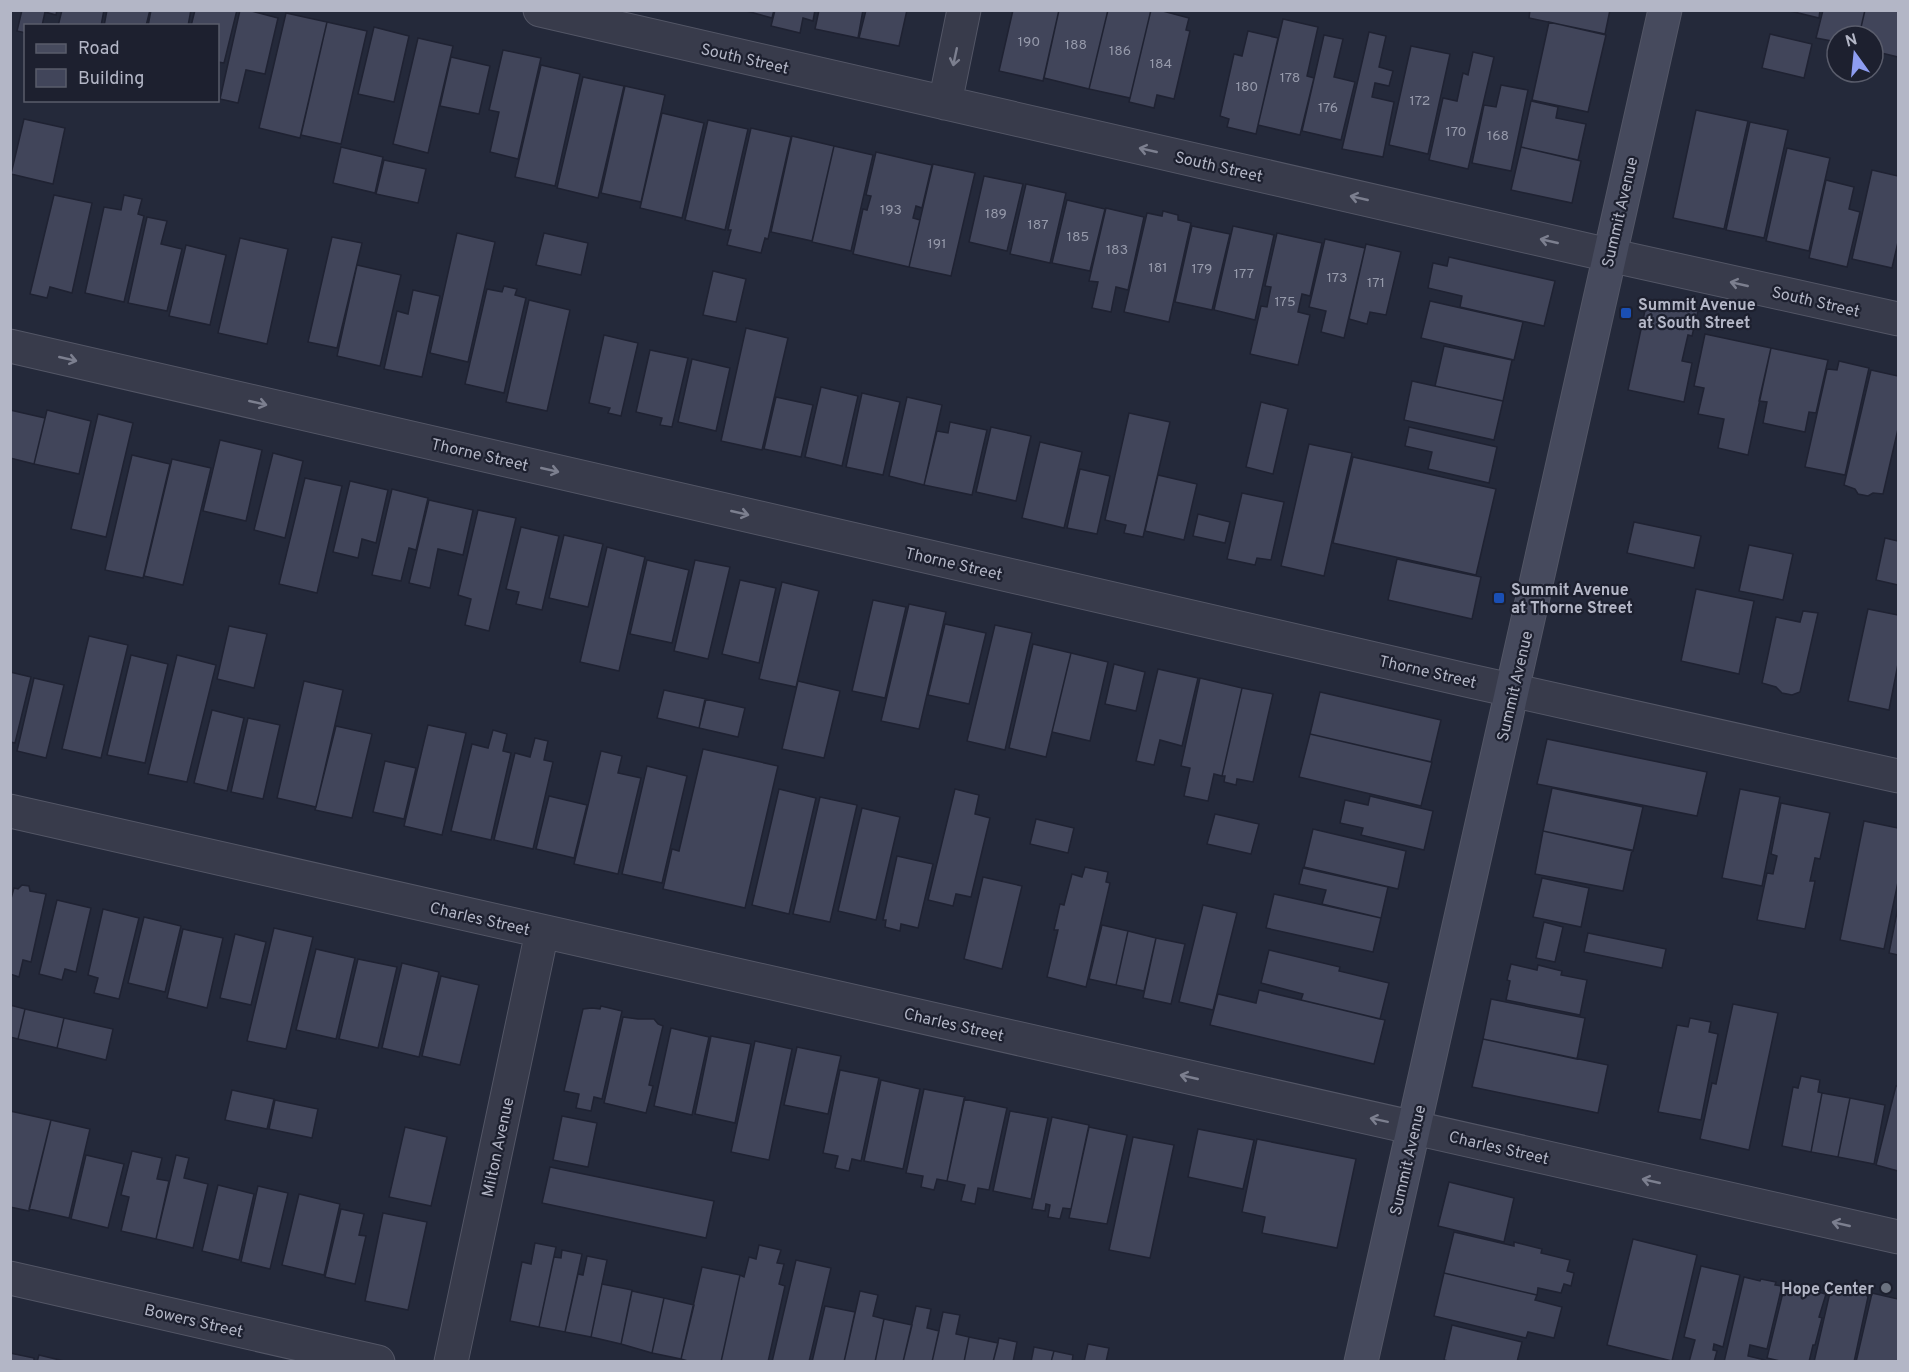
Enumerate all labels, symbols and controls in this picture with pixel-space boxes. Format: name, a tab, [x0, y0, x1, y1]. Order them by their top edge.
legend	[24, 24, 219, 102]
north arrow	[1825, 24, 1885, 84]
text: N	[1843, 30, 1860, 53]
house number: 190	[1018, 34, 1040, 51]
house number: 188	[1065, 37, 1087, 54]
text: Road	[78, 38, 120, 61]
street label: South Street	[699, 40, 791, 80]
house number: 186	[1109, 43, 1131, 60]
one-way arrow	[948, 47, 960, 66]
house number: 184	[1150, 56, 1172, 73]
text: Building	[78, 68, 144, 91]
house number: 178	[1280, 70, 1300, 87]
house number: 180	[1236, 79, 1258, 96]
house number: 172	[1410, 93, 1430, 110]
house number: 176	[1318, 100, 1338, 117]
house number: 170	[1445, 124, 1467, 141]
house number: 168	[1487, 128, 1509, 145]
one-way arrow	[1139, 143, 1158, 155]
street label: South Street	[1173, 148, 1265, 188]
street label: Summit Avenue	[1599, 155, 1643, 270]
one-way arrow	[1349, 191, 1368, 203]
house number: 193	[880, 202, 902, 219]
house number: 189	[985, 206, 1007, 223]
house number: 187	[1028, 217, 1048, 234]
house number: 185	[1067, 229, 1089, 246]
one-way arrow	[1539, 235, 1559, 246]
house number: 191	[928, 236, 946, 253]
house number: 183	[1106, 242, 1128, 259]
house number: 181	[1149, 260, 1167, 277]
house number: 179	[1192, 261, 1212, 278]
house number: 177	[1234, 266, 1254, 283]
house number: 173	[1327, 270, 1347, 287]
house number: 171	[1367, 275, 1385, 292]
one-way arrow	[1730, 277, 1749, 289]
street label: South Street	[1770, 283, 1862, 323]
house number: 175	[1274, 294, 1296, 311]
place label: Summit Avenue at South Street	[1638, 296, 1756, 334]
marker: Summit Avenue at South Street	[1619, 306, 1633, 320]
one-way arrow	[58, 354, 77, 366]
one-way arrow	[248, 397, 267, 409]
street label: Thorne Street	[429, 435, 530, 477]
one-way arrow	[540, 464, 559, 476]
one-way arrow	[730, 508, 749, 520]
street label: Thorne Street	[903, 544, 1004, 586]
place label: Summit Avenue at Thorne Street	[1511, 581, 1633, 619]
marker: Summit Avenue at Thorne Street	[1492, 591, 1506, 605]
street label: Summit Avenue	[1494, 629, 1538, 744]
street label: Thorne Street	[1377, 652, 1478, 694]
street label: Charles Street	[428, 899, 532, 941]
street label: Charles Street	[902, 1005, 1006, 1047]
one-way arrow	[1180, 1071, 1199, 1083]
street label: Milton Avenue	[479, 1096, 519, 1199]
street label: Summit Avenue	[1387, 1103, 1431, 1218]
one-way arrow	[1370, 1114, 1389, 1125]
street label: Charles Street	[1447, 1128, 1551, 1170]
one-way arrow	[1642, 1175, 1661, 1186]
one-way arrow	[1832, 1218, 1852, 1229]
place label: Hope Center	[1781, 1280, 1874, 1300]
marker: Hope Center	[1879, 1281, 1893, 1295]
street label: Bowers Street	[142, 1301, 245, 1343]

